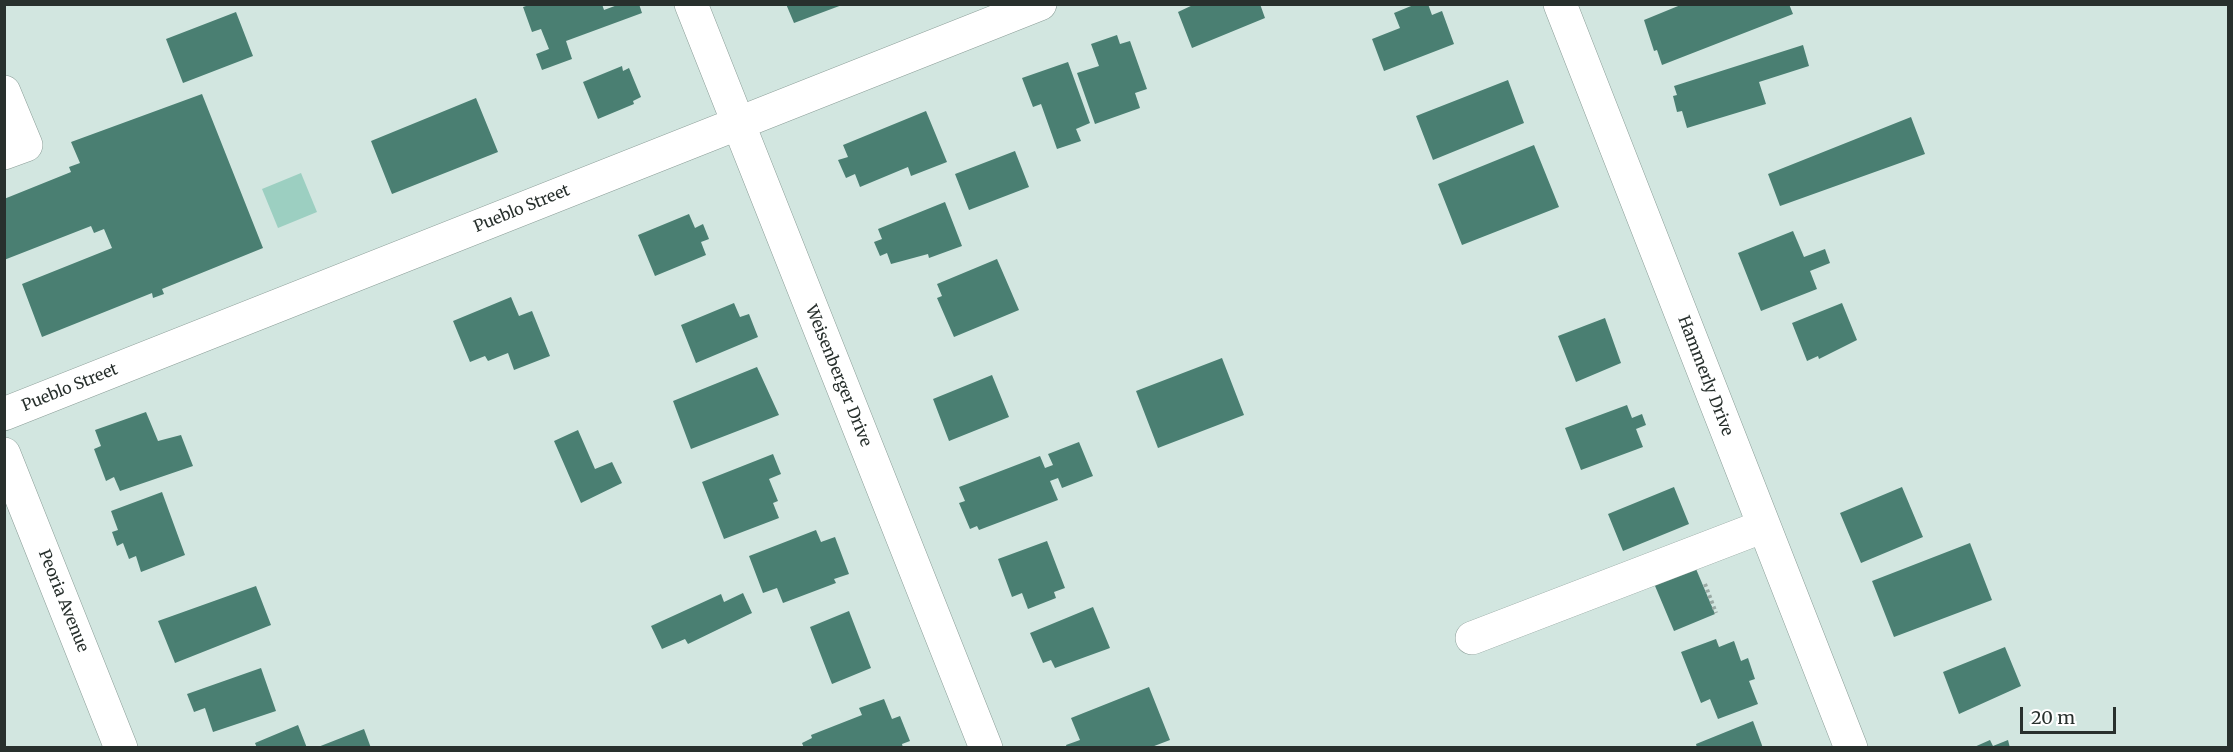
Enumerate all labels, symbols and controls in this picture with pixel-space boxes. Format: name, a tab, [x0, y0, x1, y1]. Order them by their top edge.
street label: Pueblo Street	[471, 181, 573, 237]
street label: Weisenberger Drive	[801, 302, 875, 450]
street label: Hammerly Drive	[1673, 313, 1737, 439]
street label: Pueblo Street	[19, 360, 121, 416]
street label: Peoria Avenue	[34, 547, 92, 655]
scale bar	[2023, 695, 2119, 733]
text: 20 m	[2031, 706, 2075, 729]

